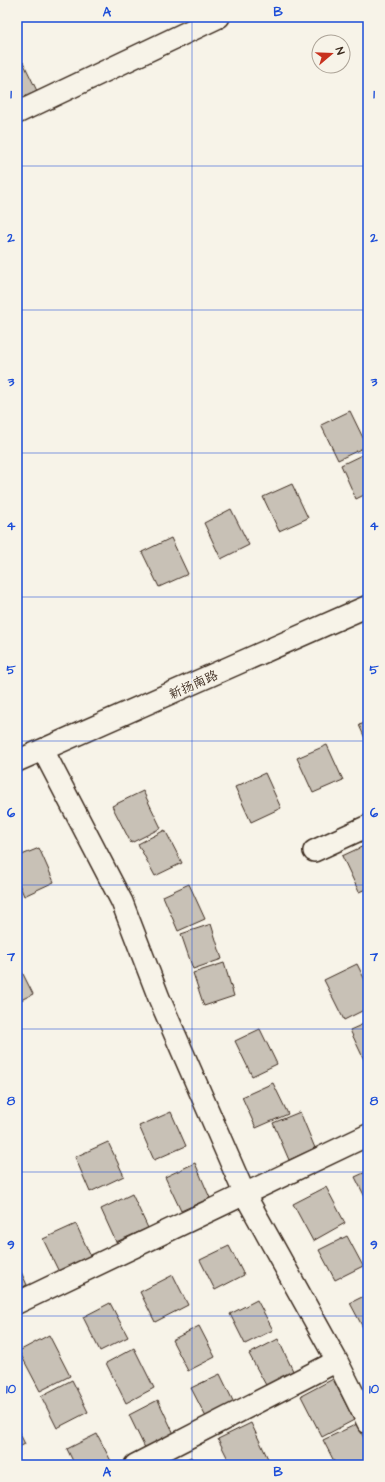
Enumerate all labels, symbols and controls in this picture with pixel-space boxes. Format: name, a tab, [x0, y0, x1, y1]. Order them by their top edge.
text: A	[103, 3, 112, 21]
text: B	[273, 3, 283, 21]
north arrow	[311, 34, 351, 74]
text: N	[332, 45, 348, 57]
text: 1	[10, 85, 12, 103]
text: 1	[373, 85, 375, 103]
text: 2	[6, 229, 15, 247]
text: 2	[369, 229, 378, 247]
text: 3	[7, 373, 15, 391]
text: 3	[370, 373, 378, 391]
text: 4	[7, 517, 16, 535]
text: 4	[370, 517, 379, 535]
text: 5	[6, 661, 16, 679]
text: 5	[369, 661, 379, 679]
street label: 新扬南路	[166, 666, 221, 704]
text: 6	[7, 804, 16, 822]
text: 6	[370, 804, 379, 822]
text: 7	[6, 948, 16, 966]
text: 7	[369, 948, 379, 966]
text: 8	[7, 1092, 16, 1110]
text: 8	[370, 1092, 379, 1110]
text: 9	[7, 1236, 15, 1254]
text: 9	[370, 1236, 378, 1254]
text: 10	[6, 1380, 17, 1398]
text: 10	[369, 1380, 380, 1398]
text: A	[103, 1463, 112, 1481]
text: B	[273, 1463, 283, 1481]

